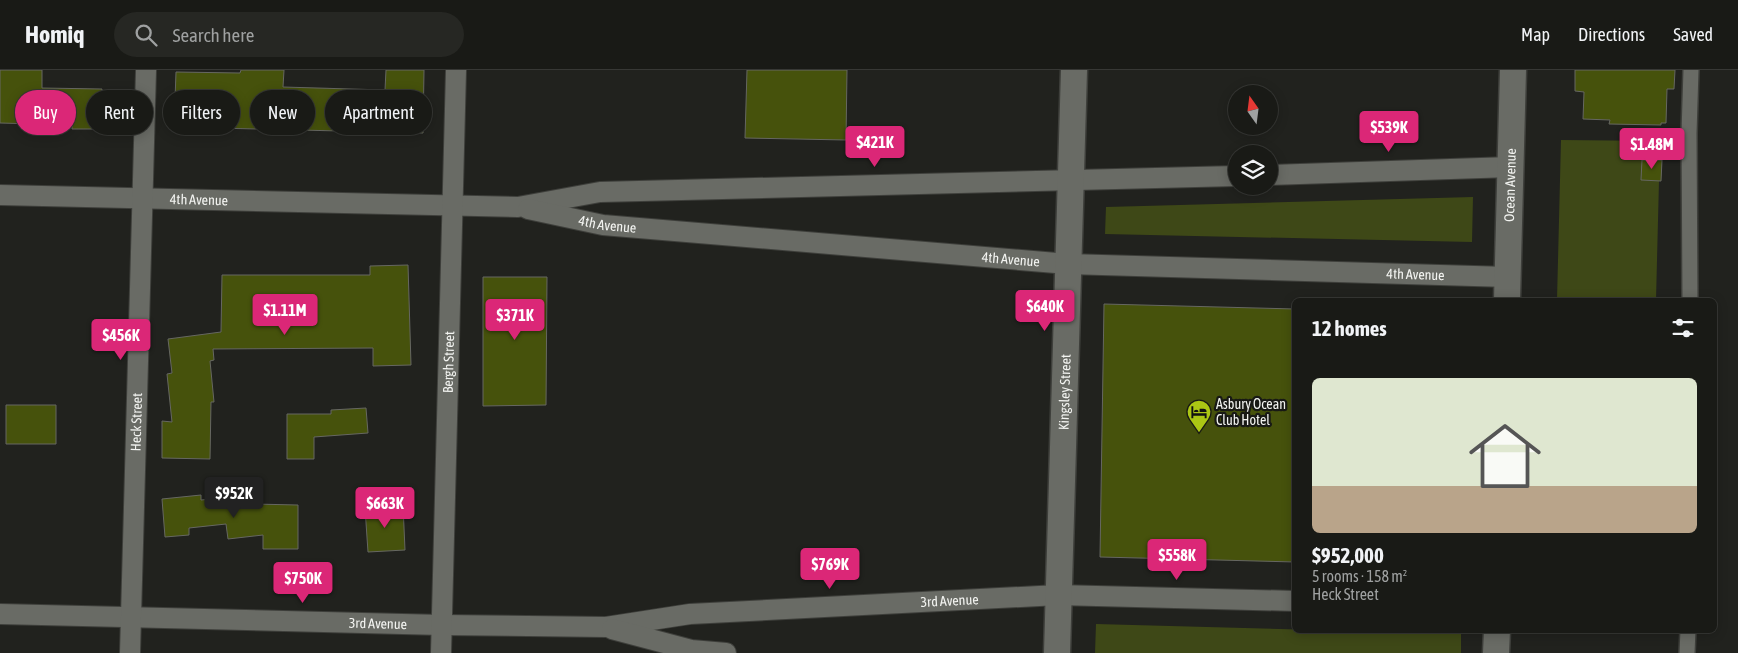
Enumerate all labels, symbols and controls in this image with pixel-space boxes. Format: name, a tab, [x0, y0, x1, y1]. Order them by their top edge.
search box	[114, 12, 464, 57]
text: Homiq	[25, 21, 84, 48]
icon: search	[132, 21, 160, 49]
text: Search here	[172, 24, 254, 46]
text: Map	[1521, 24, 1550, 45]
text: Directions	[1578, 24, 1645, 45]
text: Saved	[1673, 24, 1713, 45]
north arrow	[1228, 85, 1278, 135]
map controls	[1228, 85, 1278, 195]
chip: Buy	[15, 90, 76, 135]
chip: Rent	[86, 90, 153, 135]
chip: Filters	[163, 90, 240, 135]
chip: New	[250, 90, 315, 135]
chip: Apartment	[325, 90, 432, 135]
pin: $539K	[1354, 111, 1424, 153]
text: $539K	[1370, 118, 1408, 136]
pin: $421K	[840, 126, 910, 168]
pin: $1.48M	[1611, 128, 1693, 170]
text: $421K	[856, 133, 894, 151]
text: $1.48M	[1631, 135, 1673, 153]
button: layers	[1228, 145, 1278, 195]
street label: Ocean Avenue	[1501, 148, 1519, 222]
street label: 4th Avenue	[170, 191, 228, 208]
street label: 4th Avenue	[577, 212, 637, 236]
street label: 4th Avenue	[981, 249, 1041, 270]
street label: 4th Avenue	[1386, 265, 1445, 283]
pin: $640K	[1010, 290, 1080, 332]
pin: $1.11M	[244, 294, 326, 336]
text: $640K	[1026, 297, 1064, 315]
pin: $371K	[480, 298, 550, 341]
text: $1.11M	[264, 301, 306, 319]
text: $371K	[496, 306, 534, 324]
icon: filters	[1669, 314, 1697, 342]
text: 12 homes	[1312, 316, 1387, 340]
pin: $456K	[86, 318, 156, 361]
text: $456K	[102, 326, 140, 344]
street label: Bergh Street	[440, 331, 457, 393]
street label: Kingsley Street	[1056, 354, 1074, 430]
street label: Heck Street	[128, 393, 145, 452]
place label: Asbury Ocean Club Hotel	[1216, 396, 1286, 428]
hotel icon: Asbury Ocean Club Hotel	[1186, 399, 1212, 433]
icon: home	[1460, 411, 1550, 501]
pin: $952K	[199, 476, 269, 519]
text: $952K	[215, 484, 253, 502]
pin: $663K	[350, 486, 420, 529]
text: $663K	[366, 494, 404, 512]
pin: $558K	[1142, 538, 1212, 581]
text: $952,000	[1312, 543, 1384, 567]
text: $558K	[1158, 546, 1196, 564]
pin: $769K	[795, 548, 865, 590]
text: $769K	[811, 555, 849, 573]
pin: $750K	[268, 562, 338, 604]
text: 5 rooms · 158 m²	[1312, 567, 1407, 585]
text: $750K	[284, 569, 322, 587]
text: Heck Street	[1312, 585, 1379, 603]
street label: 3rd Avenue	[920, 591, 979, 610]
street label: 3rd Avenue	[349, 615, 407, 632]

